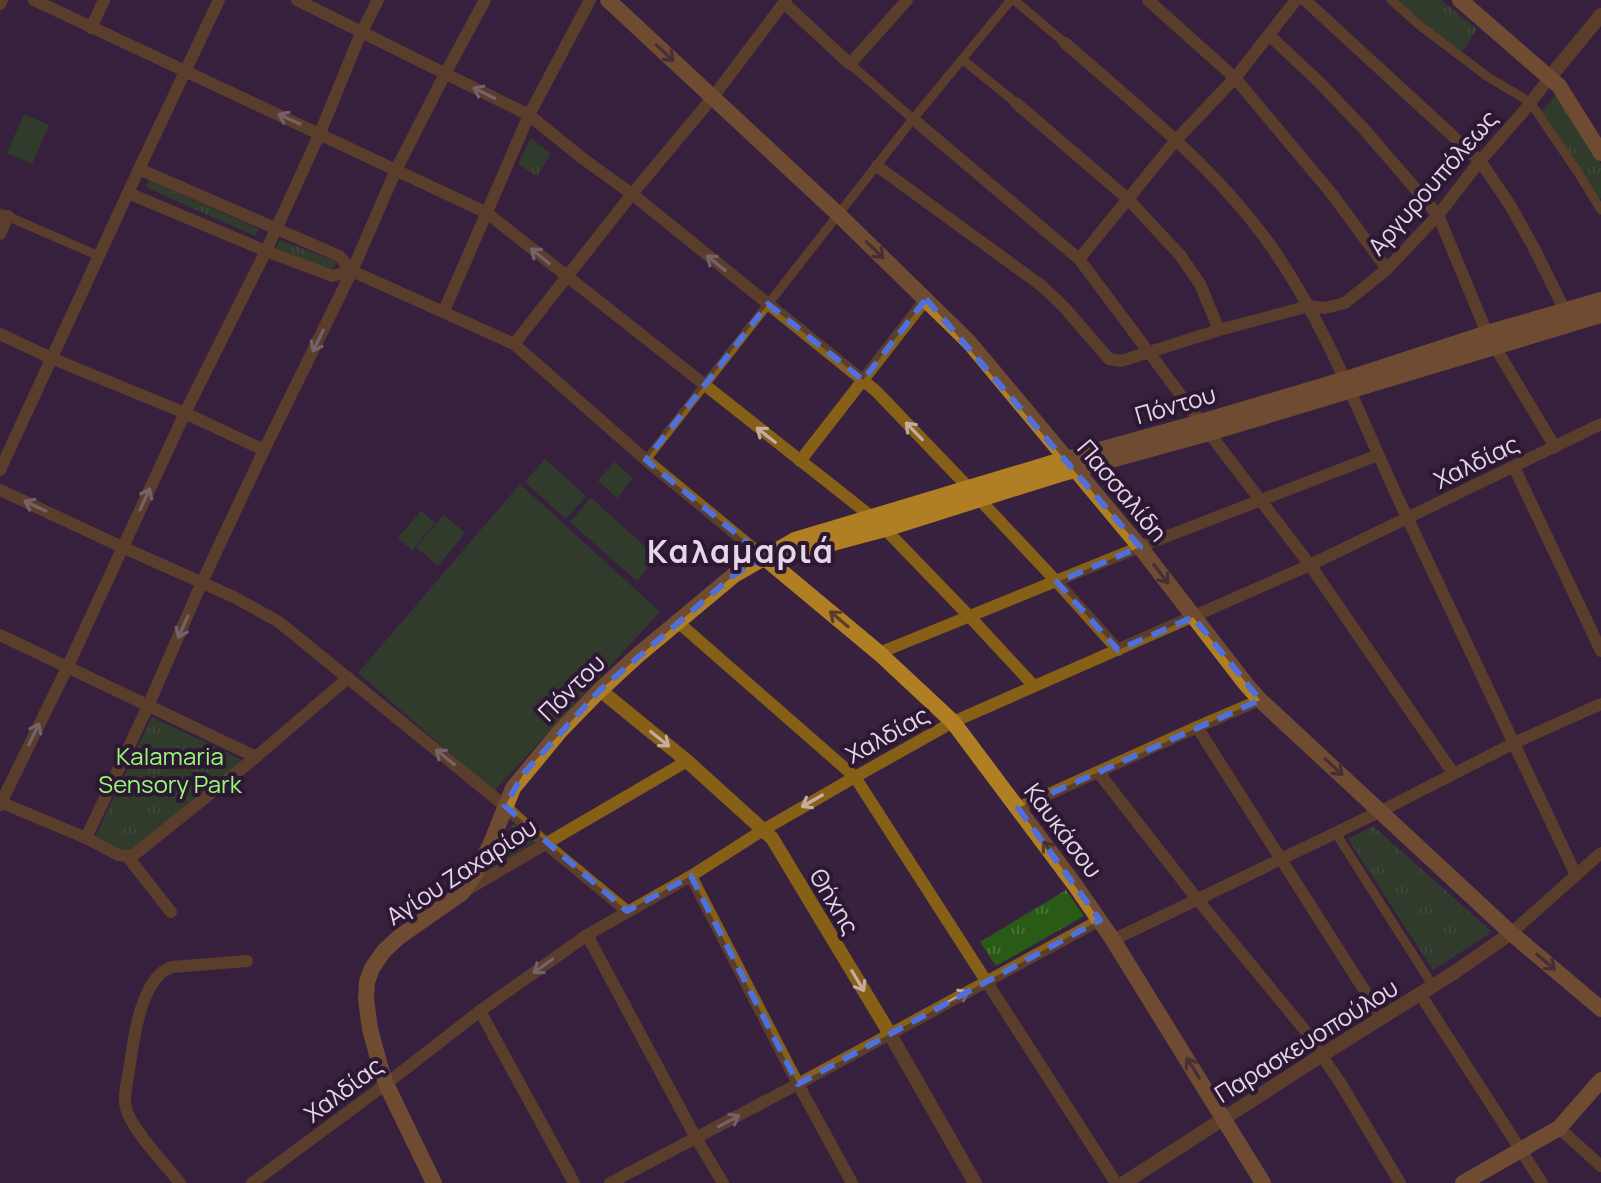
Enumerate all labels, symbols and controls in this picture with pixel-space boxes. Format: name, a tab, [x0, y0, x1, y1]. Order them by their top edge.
one-way arrow	[655, 43, 674, 62]
one-way arrow	[473, 85, 497, 100]
street label: Αργυρουπόλεως	[1360, 102, 1504, 262]
one-way arrow	[277, 111, 301, 126]
one-way arrow	[865, 240, 885, 259]
one-way arrow	[530, 247, 551, 265]
one-way arrow	[706, 254, 727, 271]
one-way arrow	[309, 328, 325, 352]
street label: Πόντου	[1131, 377, 1219, 431]
one-way arrow	[905, 422, 924, 441]
one-way arrow	[756, 426, 777, 443]
street label: Χαλδίας	[1428, 426, 1524, 496]
street label: Πασσαλίδη	[1071, 432, 1175, 548]
one-way arrow	[138, 487, 153, 511]
one-way arrow	[24, 498, 48, 513]
district label: Καλαμαριά	[647, 529, 835, 573]
one-way arrow	[1153, 563, 1170, 584]
one-way arrow	[829, 610, 850, 628]
one-way arrow	[174, 614, 189, 638]
street label: Πόντου	[530, 646, 612, 728]
street label: Χαλδίας	[839, 698, 935, 770]
one-way arrow	[27, 723, 42, 747]
one-way arrow	[649, 730, 670, 748]
park label: Kalamaria Sensory Park	[98, 739, 243, 800]
one-way arrow	[435, 748, 456, 766]
one-way arrow	[1323, 758, 1343, 776]
street label: Καυκάσου	[1017, 776, 1111, 884]
one-way arrow	[801, 793, 824, 809]
street label: Αγίου Ζαχαρίου	[379, 810, 543, 932]
one-way arrow	[1042, 841, 1059, 863]
street label: Θήχης	[802, 862, 868, 940]
one-way arrow	[1535, 953, 1555, 971]
one-way arrow	[532, 958, 554, 974]
one-way arrow	[850, 969, 866, 992]
street label: Παρασκευοπούλου	[1208, 970, 1404, 1110]
one-way arrow	[946, 989, 969, 1005]
street label: Χαλδίας	[297, 1049, 389, 1129]
one-way arrow	[1185, 1057, 1201, 1080]
one-way arrow	[717, 1112, 740, 1128]

